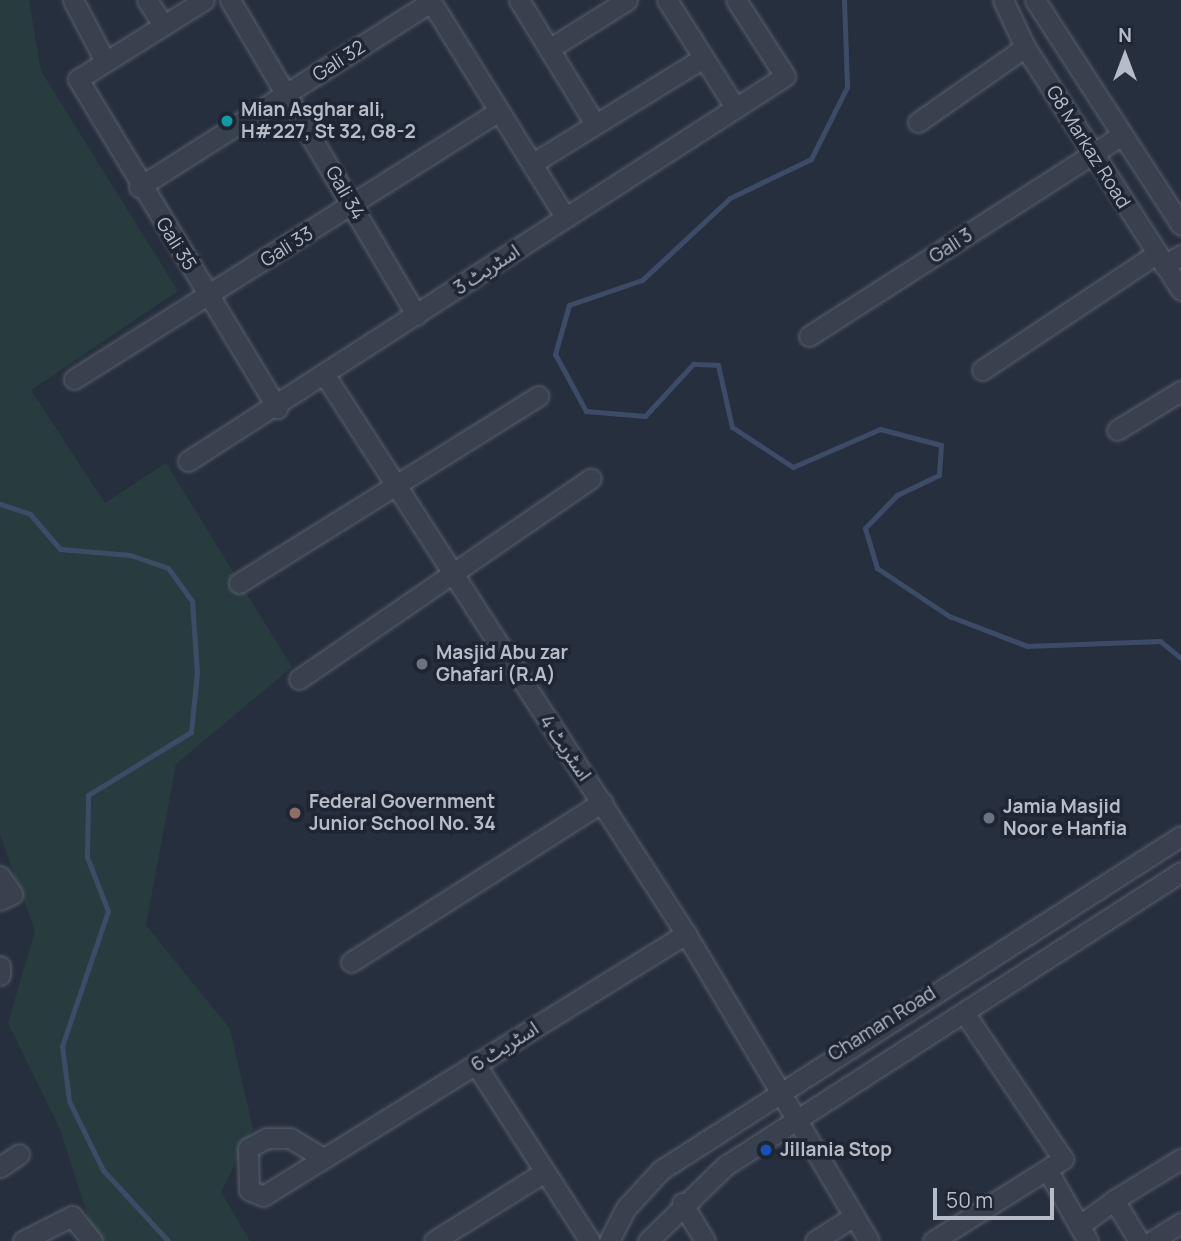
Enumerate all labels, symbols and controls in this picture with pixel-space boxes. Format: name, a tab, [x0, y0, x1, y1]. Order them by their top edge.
north arrow	[1090, 21, 1160, 91]
text: N	[1118, 22, 1132, 48]
street label: Gali 32	[308, 36, 370, 86]
street label: G8 Markaz Road	[1041, 81, 1135, 213]
place label: Mian Asghar ali, H#227, St 32, G8-2	[241, 99, 416, 143]
marker: Mian Asghar ali, H#227, St 32, G8-2	[219, 113, 235, 129]
street label: Gali 34	[321, 162, 369, 224]
street label: Gali 35	[151, 213, 201, 275]
street label: Gali 33	[257, 222, 317, 272]
street label: Gali 3	[925, 224, 977, 268]
street label: اسٹریٹ 3	[450, 240, 524, 300]
place label: Masjid Abu zar Ghafari (R.A)	[436, 642, 568, 686]
marker: Masjid Abu zar Ghafari (R.A)	[414, 656, 430, 672]
street label: اسٹریٹ 4	[535, 711, 595, 785]
place label: Federal Government Junior School No. 34	[309, 791, 496, 835]
place label: Jamia Masjid Noor e Hanfia	[1003, 796, 1127, 840]
marker: Federal Government Junior School No. 34	[287, 805, 303, 821]
marker: Jamia Masjid Noor e Hanfia	[981, 810, 997, 826]
street label: Chaman Road	[824, 982, 940, 1066]
street label: اسٹریٹ 6	[467, 1017, 543, 1077]
place label: Jillania Stop	[780, 1139, 892, 1161]
marker: Jillania Stop	[758, 1142, 774, 1158]
scale bar	[936, 1174, 1057, 1218]
text: 50 m	[946, 1186, 993, 1214]

